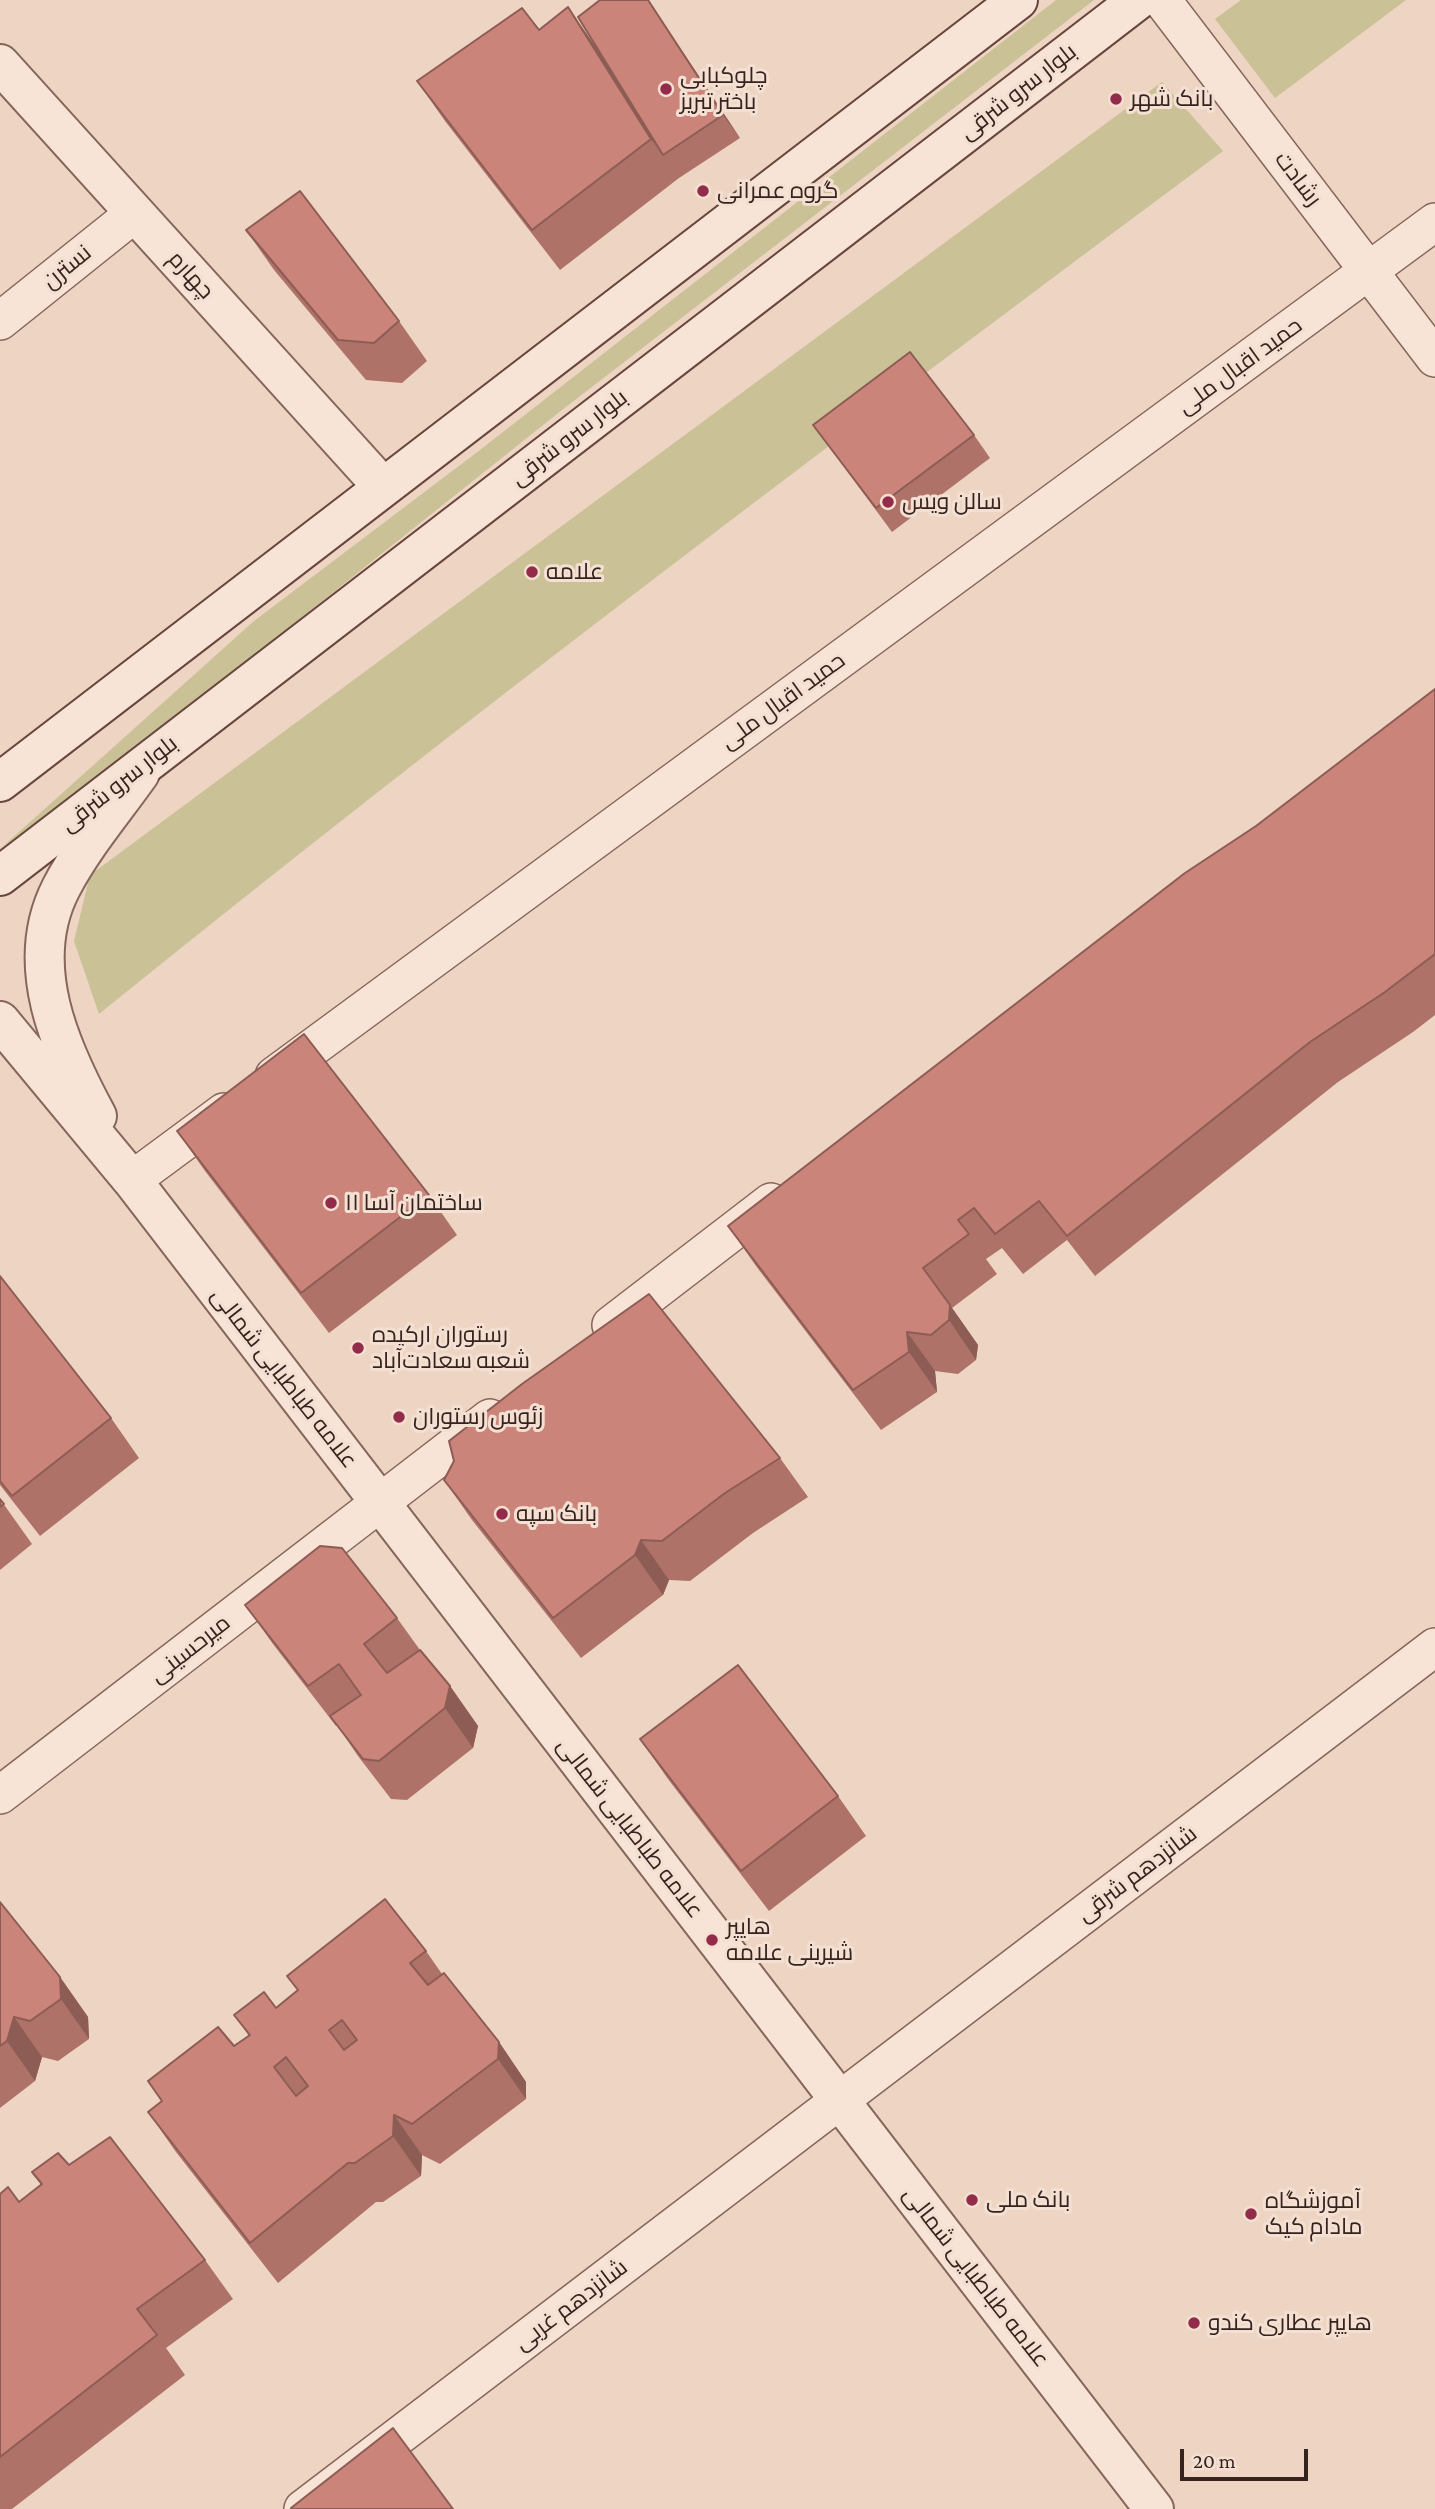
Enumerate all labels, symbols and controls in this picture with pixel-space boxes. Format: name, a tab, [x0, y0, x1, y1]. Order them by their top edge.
street label: بلوار سرو شرقی	[954, 38, 1082, 146]
place label: چلوکبابی باختر تبریز	[680, 62, 768, 116]
marker: چلوکبابی باختر تبریز	[658, 81, 674, 97]
place label: بانک شهر	[1130, 85, 1213, 113]
marker: بانک شهر	[1108, 91, 1124, 107]
street label: رشادت	[1269, 146, 1327, 212]
place label: گروه عمرانی	[717, 177, 838, 205]
marker: گروه عمرانی	[695, 183, 711, 199]
street label: نسترن	[37, 239, 97, 295]
street label: چهارم	[162, 245, 220, 305]
street label: حمید اقبال ملی	[1172, 312, 1308, 420]
street label: بلوار سرو شرقی	[505, 384, 633, 492]
place label: سالن ویس	[902, 488, 1002, 516]
marker: سالن ویس	[880, 494, 896, 510]
place label: علامه	[546, 558, 603, 586]
marker: علامه	[524, 564, 540, 580]
street label: حمید اقبال ملی	[715, 647, 851, 755]
street label: بلوار سرو شرقی	[55, 730, 183, 838]
place label: ساختمان آسا ۱۱	[345, 1189, 483, 1217]
marker: ساختمان آسا ۱۱	[323, 1195, 339, 1211]
street label: علامه طباطبایی شمالی	[205, 1282, 363, 1474]
place label: رستوران ارکیده شعبه سعادت‌آباد	[372, 1321, 530, 1375]
marker: رستوران ارکیده شعبه سعادت‌آباد	[350, 1340, 366, 1356]
place label: زئوس رستوران	[413, 1403, 543, 1431]
marker: زئوس رستوران	[391, 1409, 407, 1425]
place label: بانک سپه	[516, 1500, 597, 1528]
marker: بانک سپه	[494, 1506, 510, 1522]
street label: میرحسینی	[144, 1609, 236, 1689]
street label: علامه طباطبایی شمالی	[551, 1732, 709, 1924]
street label: شانزدهم شرقی	[1072, 1820, 1202, 1928]
place label: هایپر شیرینی علامه	[726, 1913, 853, 1967]
marker: هایپر شیرینی علامه	[704, 1932, 720, 1948]
street label: علامه طباطبایی شمالی	[897, 2181, 1055, 2373]
place label: بانک ملی	[986, 2186, 1070, 2214]
place label: آموزشگاه مادام کیک	[1265, 2187, 1362, 2241]
marker: بانک ملی	[964, 2192, 980, 2208]
marker: آموزشگاه مادام کیک	[1243, 2206, 1259, 2222]
street label: شانزدهم غربی	[509, 2253, 633, 2357]
place label: هایپر عطاری کندو	[1208, 2309, 1372, 2337]
marker: هایپر عطاری کندو	[1186, 2315, 1202, 2331]
scale bar	[1183, 2436, 1311, 2480]
text: 20 m	[1193, 2449, 1236, 2473]

